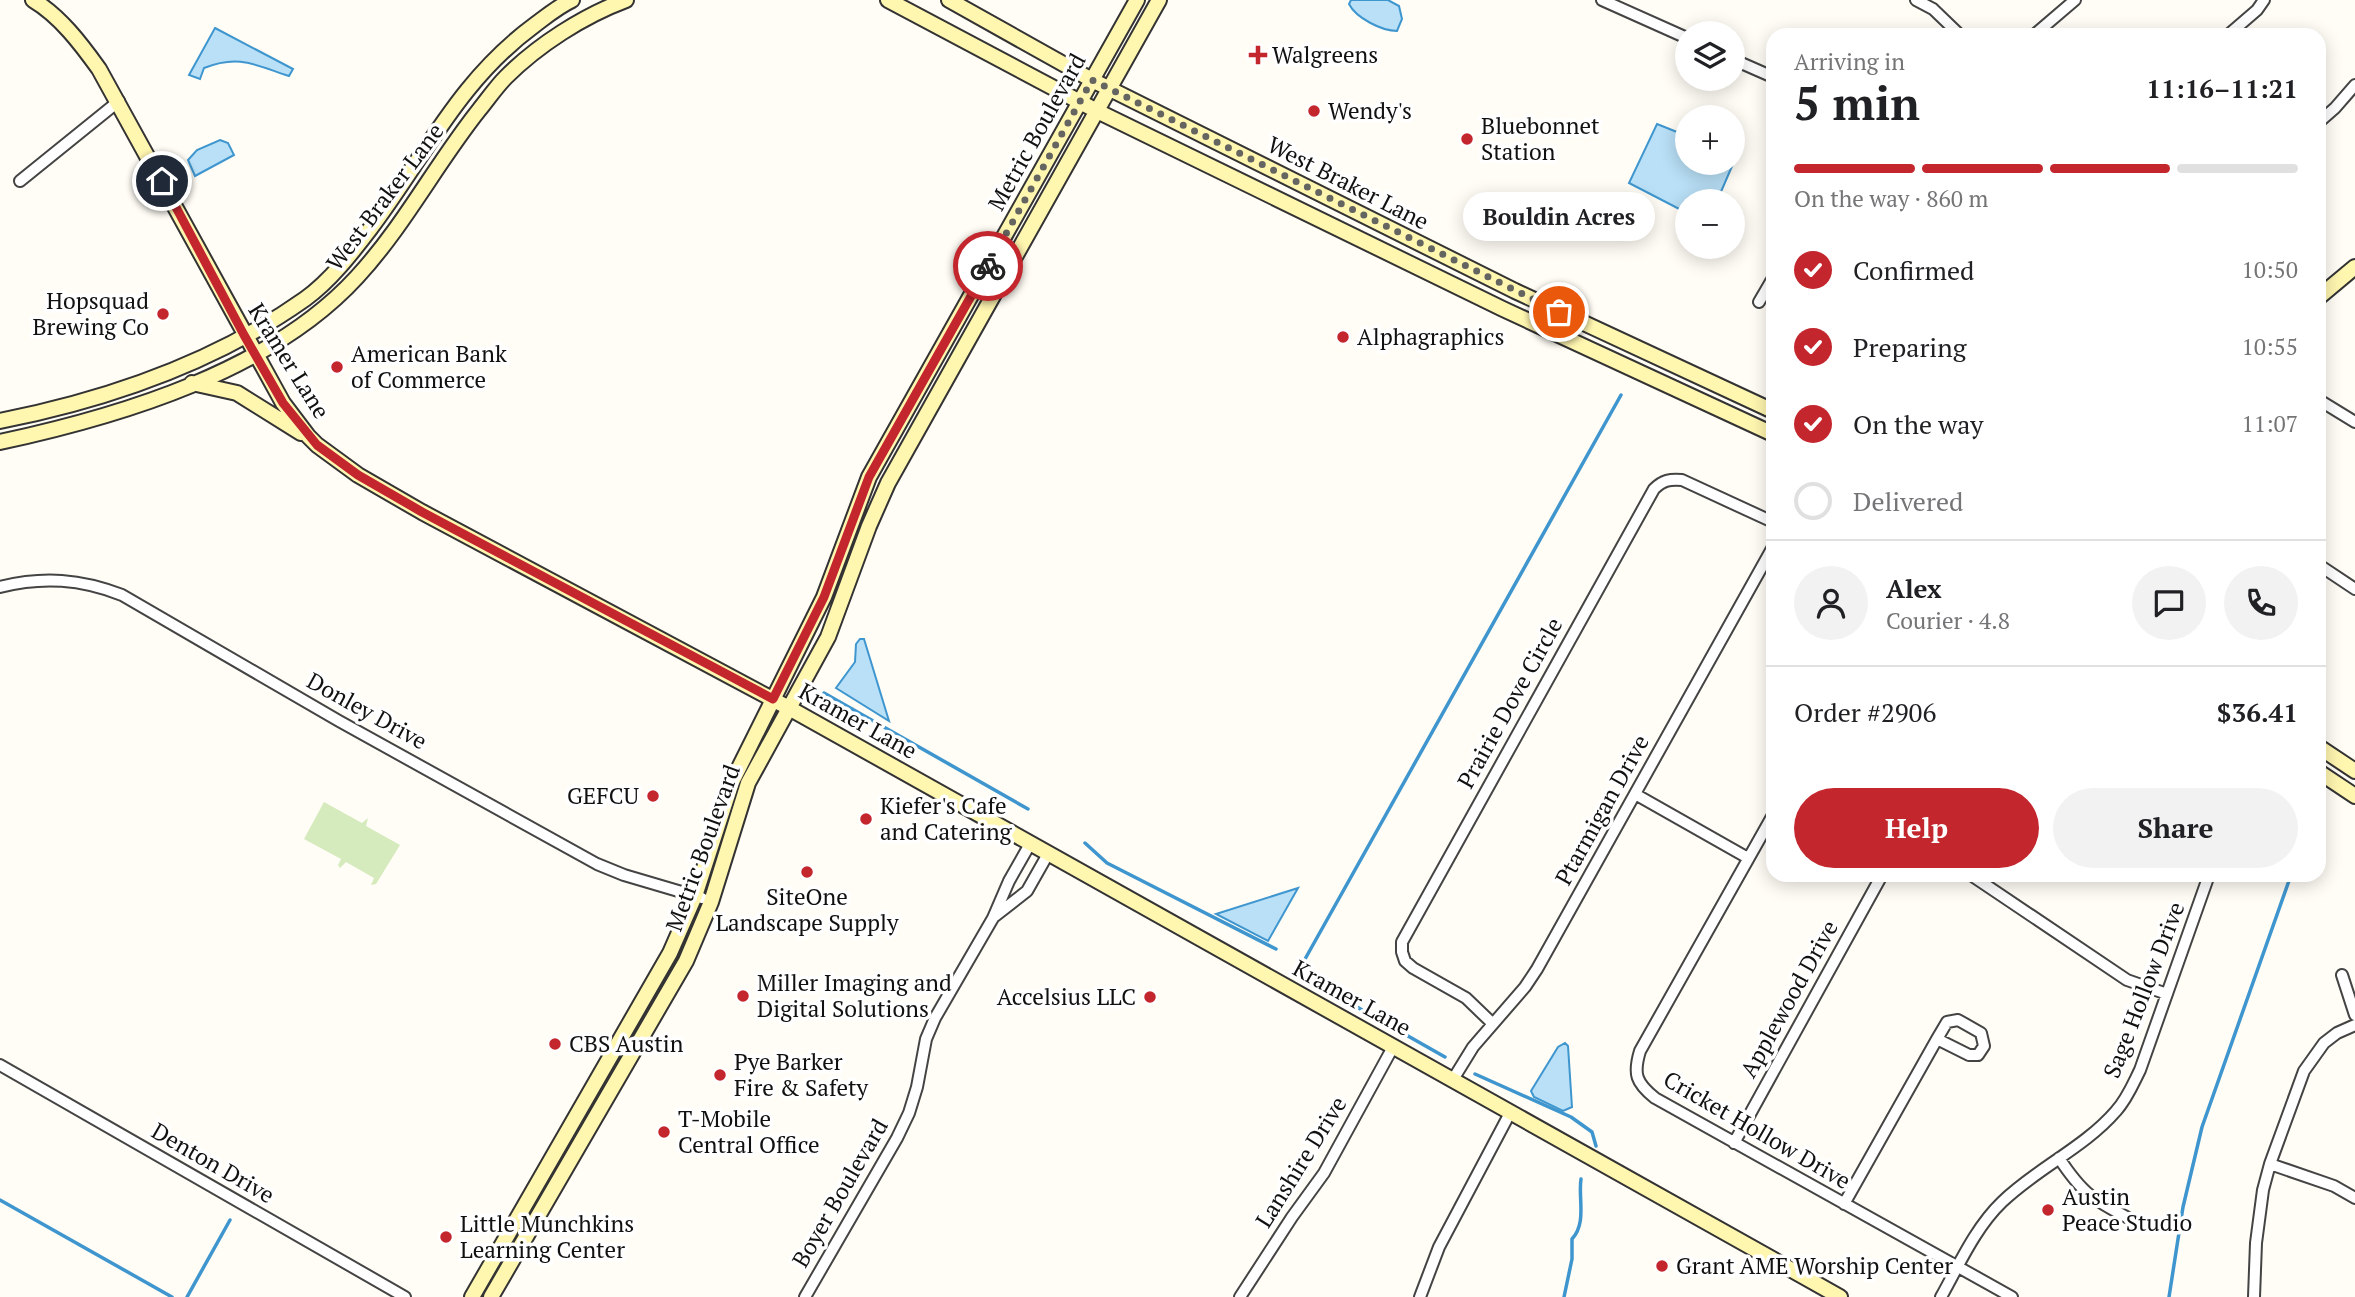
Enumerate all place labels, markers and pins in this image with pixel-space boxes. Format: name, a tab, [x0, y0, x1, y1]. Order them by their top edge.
place label: Walgreens	[1272, 39, 1378, 70]
marker: Walgreens	[1250, 47, 1266, 63]
place label: Wendy's	[1328, 95, 1412, 126]
marker: Wendy's	[1306, 103, 1322, 119]
place label: Bluebonnet Station	[1481, 110, 1600, 167]
marker: Bluebonnet Station	[1459, 131, 1475, 147]
pin	[132, 151, 192, 211]
callout: Bouldin Acres	[1463, 193, 1655, 242]
pin	[1529, 282, 1589, 342]
place label: Hopsquad Brewing Co	[32, 285, 149, 342]
marker: Hopsquad Brewing Co	[155, 306, 171, 322]
place label: Alphagraphics	[1357, 321, 1504, 352]
marker: Alphagraphics	[1335, 329, 1351, 345]
place label: American Bank of Commerce	[351, 338, 507, 395]
marker: American Bank of Commerce	[329, 359, 345, 375]
place label: GEFCU	[567, 780, 640, 811]
marker: GEFCU	[645, 788, 661, 804]
place label: Kiefer's Cafe and Catering	[880, 790, 1013, 847]
marker: Kiefer's Cafe and Catering	[858, 811, 874, 827]
marker: SiteOne Landscape Supply	[799, 864, 815, 880]
place label: SiteOne Landscape Supply	[715, 881, 899, 938]
place label: Miller Imaging and Digital Solutions	[757, 967, 952, 1024]
place label: Accelsius LLC	[997, 981, 1136, 1012]
marker: Miller Imaging and Digital Solutions	[735, 988, 751, 1004]
marker: Accelsius LLC	[1142, 989, 1158, 1005]
place label: CBS Austin	[569, 1028, 684, 1059]
marker: CBS Austin	[547, 1036, 563, 1052]
place label: Pye Barker Fire & Safety	[734, 1046, 868, 1103]
marker: Pye Barker Fire & Safety	[712, 1067, 728, 1083]
place label: T-Mobile Central Office	[678, 1103, 820, 1160]
marker: T-Mobile Central Office	[656, 1124, 672, 1140]
place label: Austin Peace Studio	[2062, 1181, 2192, 1238]
marker: Austin Peace Studio	[2040, 1202, 2056, 1218]
place label: Little Munchkins Learning Center	[460, 1208, 634, 1265]
marker: Little Munchkins Learning Center	[438, 1229, 454, 1245]
place label: Grant AME Worship Center	[1676, 1250, 1953, 1281]
marker: Grant AME Worship Center	[1654, 1258, 1670, 1274]

